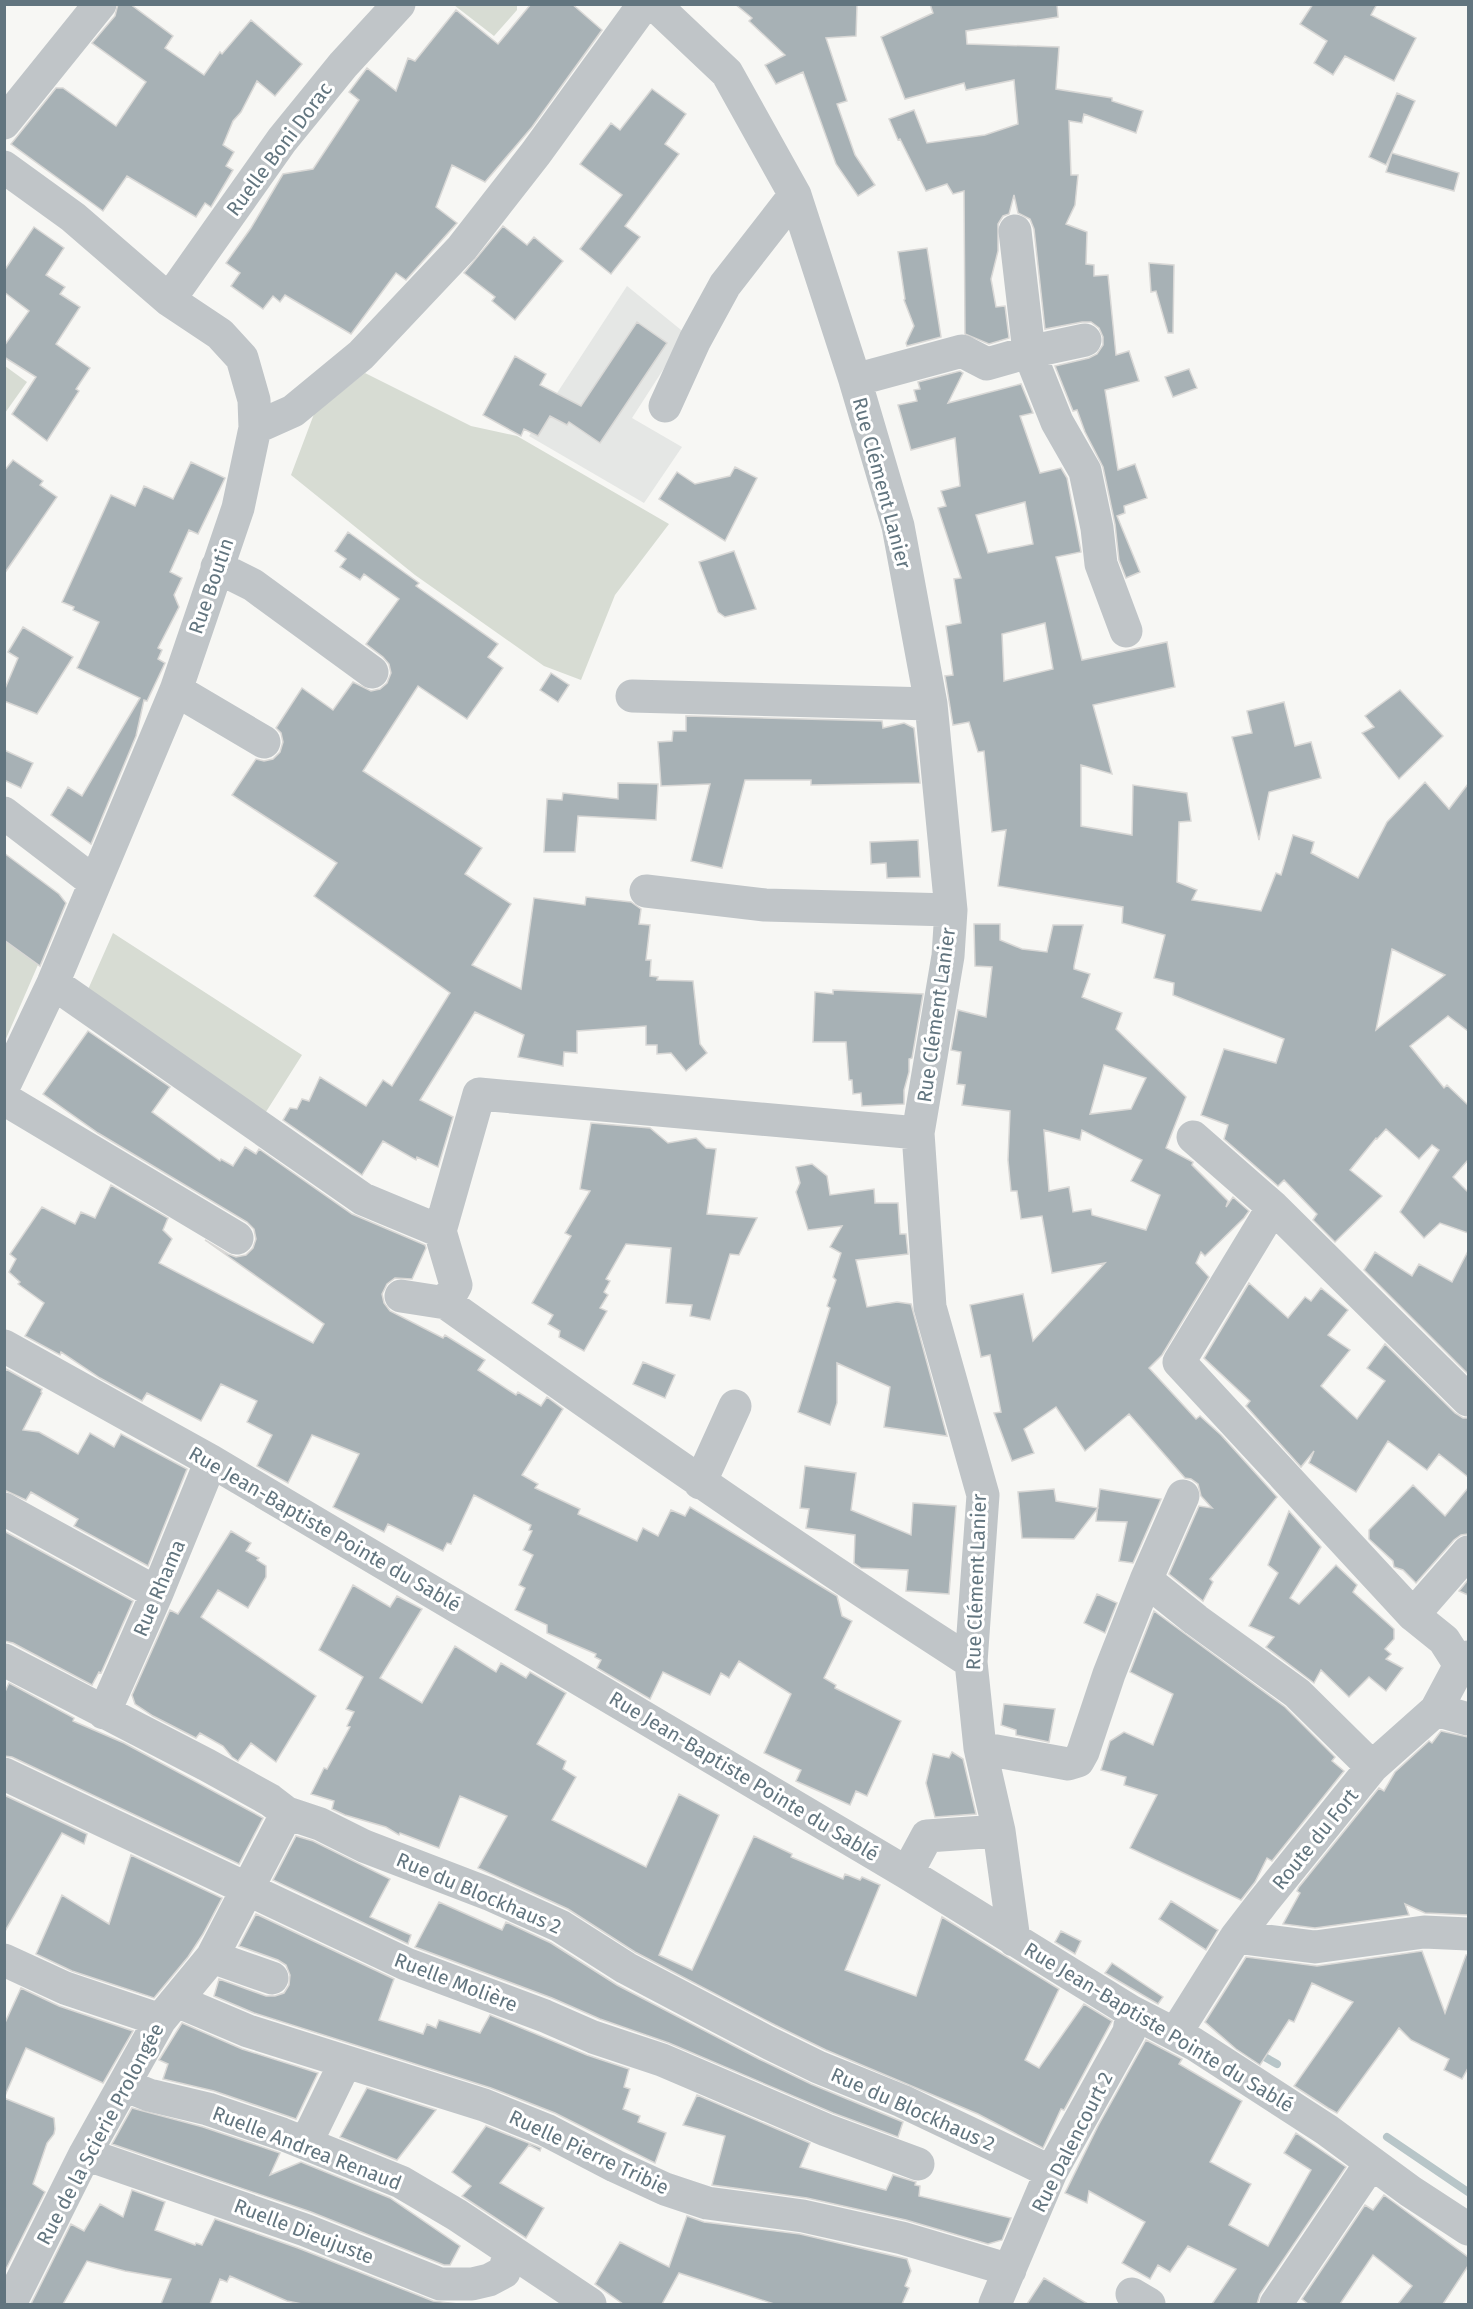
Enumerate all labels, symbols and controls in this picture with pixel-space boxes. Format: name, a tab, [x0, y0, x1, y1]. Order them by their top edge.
street label: Ruelle Boni Dorac	[221, 77, 337, 221]
street label: Rue Clément Lanier	[848, 395, 917, 572]
street label: Rue Boutin	[183, 535, 239, 637]
street label: Rue Clément Lanier	[912, 926, 960, 1104]
street label: Rue Jean-Baptiste Pointe du Sablé	[185, 1441, 465, 1617]
street label: Rue Clément Lanier	[961, 1493, 991, 1671]
street label: Rue Rhama	[128, 1536, 190, 1640]
street label: Rue Jean-Baptiste Pointe du Sablé	[605, 1686, 883, 1866]
street label: Route du Fort	[1267, 1783, 1363, 1894]
street label: Rue du Blockhaus 2	[393, 1847, 565, 1939]
street label: Rue Jean-Baptiste Pointe du Sablé	[1020, 1937, 1298, 2117]
street label: Ruelle Molière	[391, 1947, 521, 2017]
street label: Rue de la Scierie Prolongée	[31, 2019, 169, 2249]
street label: Rue du Blockhaus 2	[827, 2062, 999, 2156]
street label: Rue Dalencourt 2	[1026, 2068, 1118, 2216]
street label: Ruelle Andrea Renaud	[209, 2101, 405, 2195]
street label: Ruelle Pierre Tribie	[505, 2105, 673, 2199]
street label: Ruelle Dieujuste	[231, 2193, 377, 2269]

